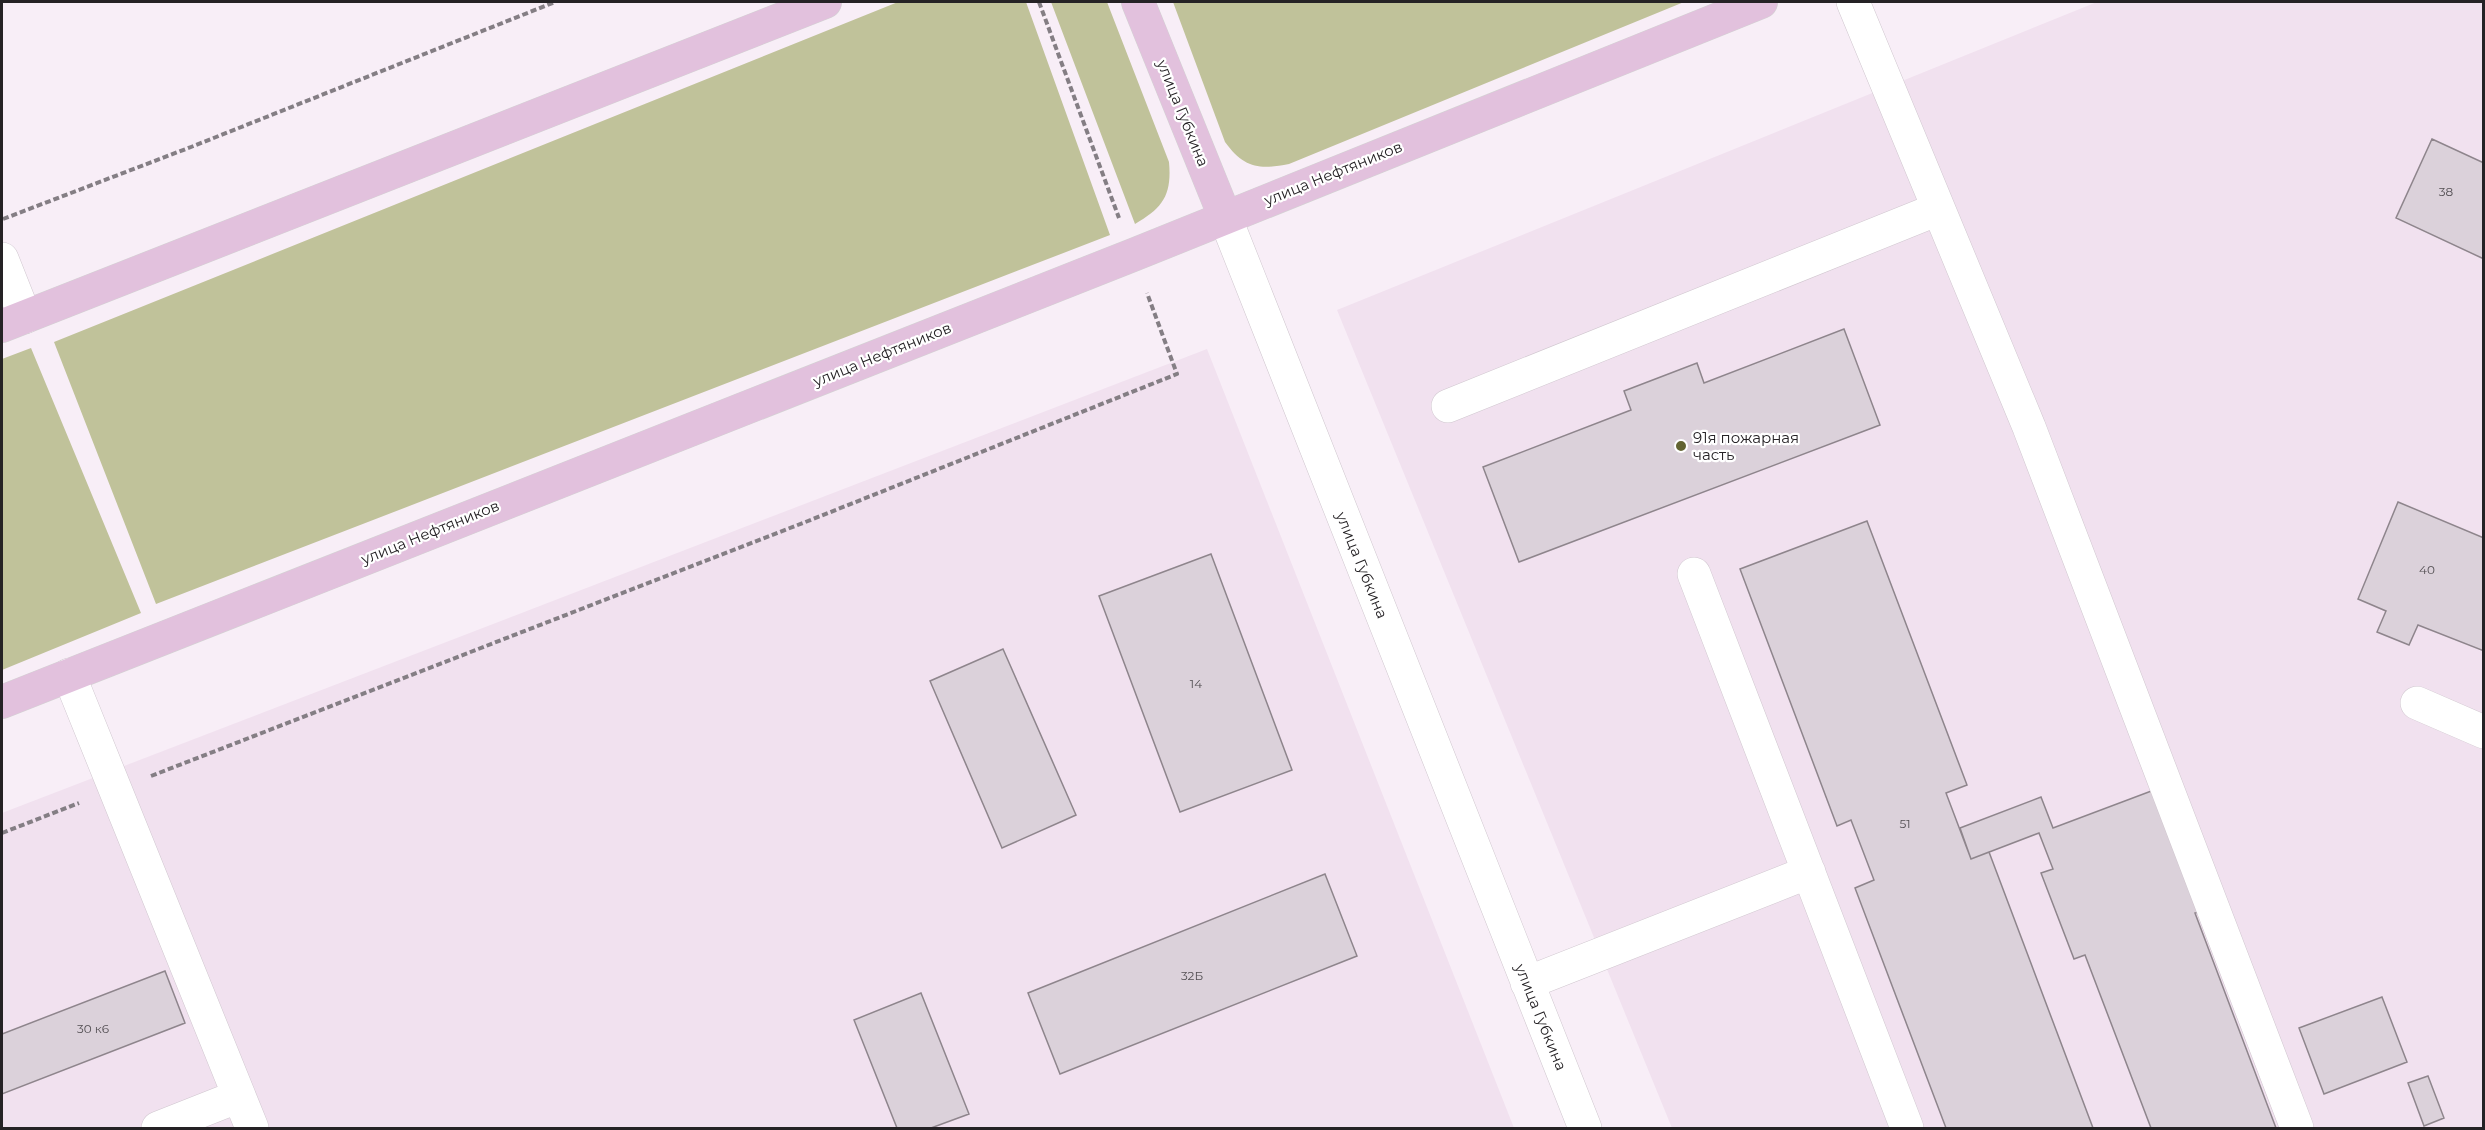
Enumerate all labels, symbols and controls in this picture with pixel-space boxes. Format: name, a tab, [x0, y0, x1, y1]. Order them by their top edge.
street label: улица Губкина	[1153, 56, 1213, 169]
street label: улица Нефтяников	[1260, 137, 1405, 210]
house number: 38	[2439, 184, 2454, 199]
street label: улица Нефтяников	[809, 318, 954, 391]
place label: 91я пожарная часть	[1693, 428, 1799, 464]
marker: 91я пожарная часть	[1674, 439, 1688, 453]
street label: улица Нефтяников	[357, 496, 502, 569]
street label: улица Губкина	[1332, 508, 1392, 621]
house number: 40	[2419, 562, 2435, 577]
house number: 14	[1190, 676, 1202, 691]
house number: 51	[1899, 816, 1911, 831]
street label: улица Губкина	[1511, 960, 1571, 1073]
house number: 32Б	[1181, 968, 1203, 983]
house number: 30 к6	[77, 1021, 109, 1036]

